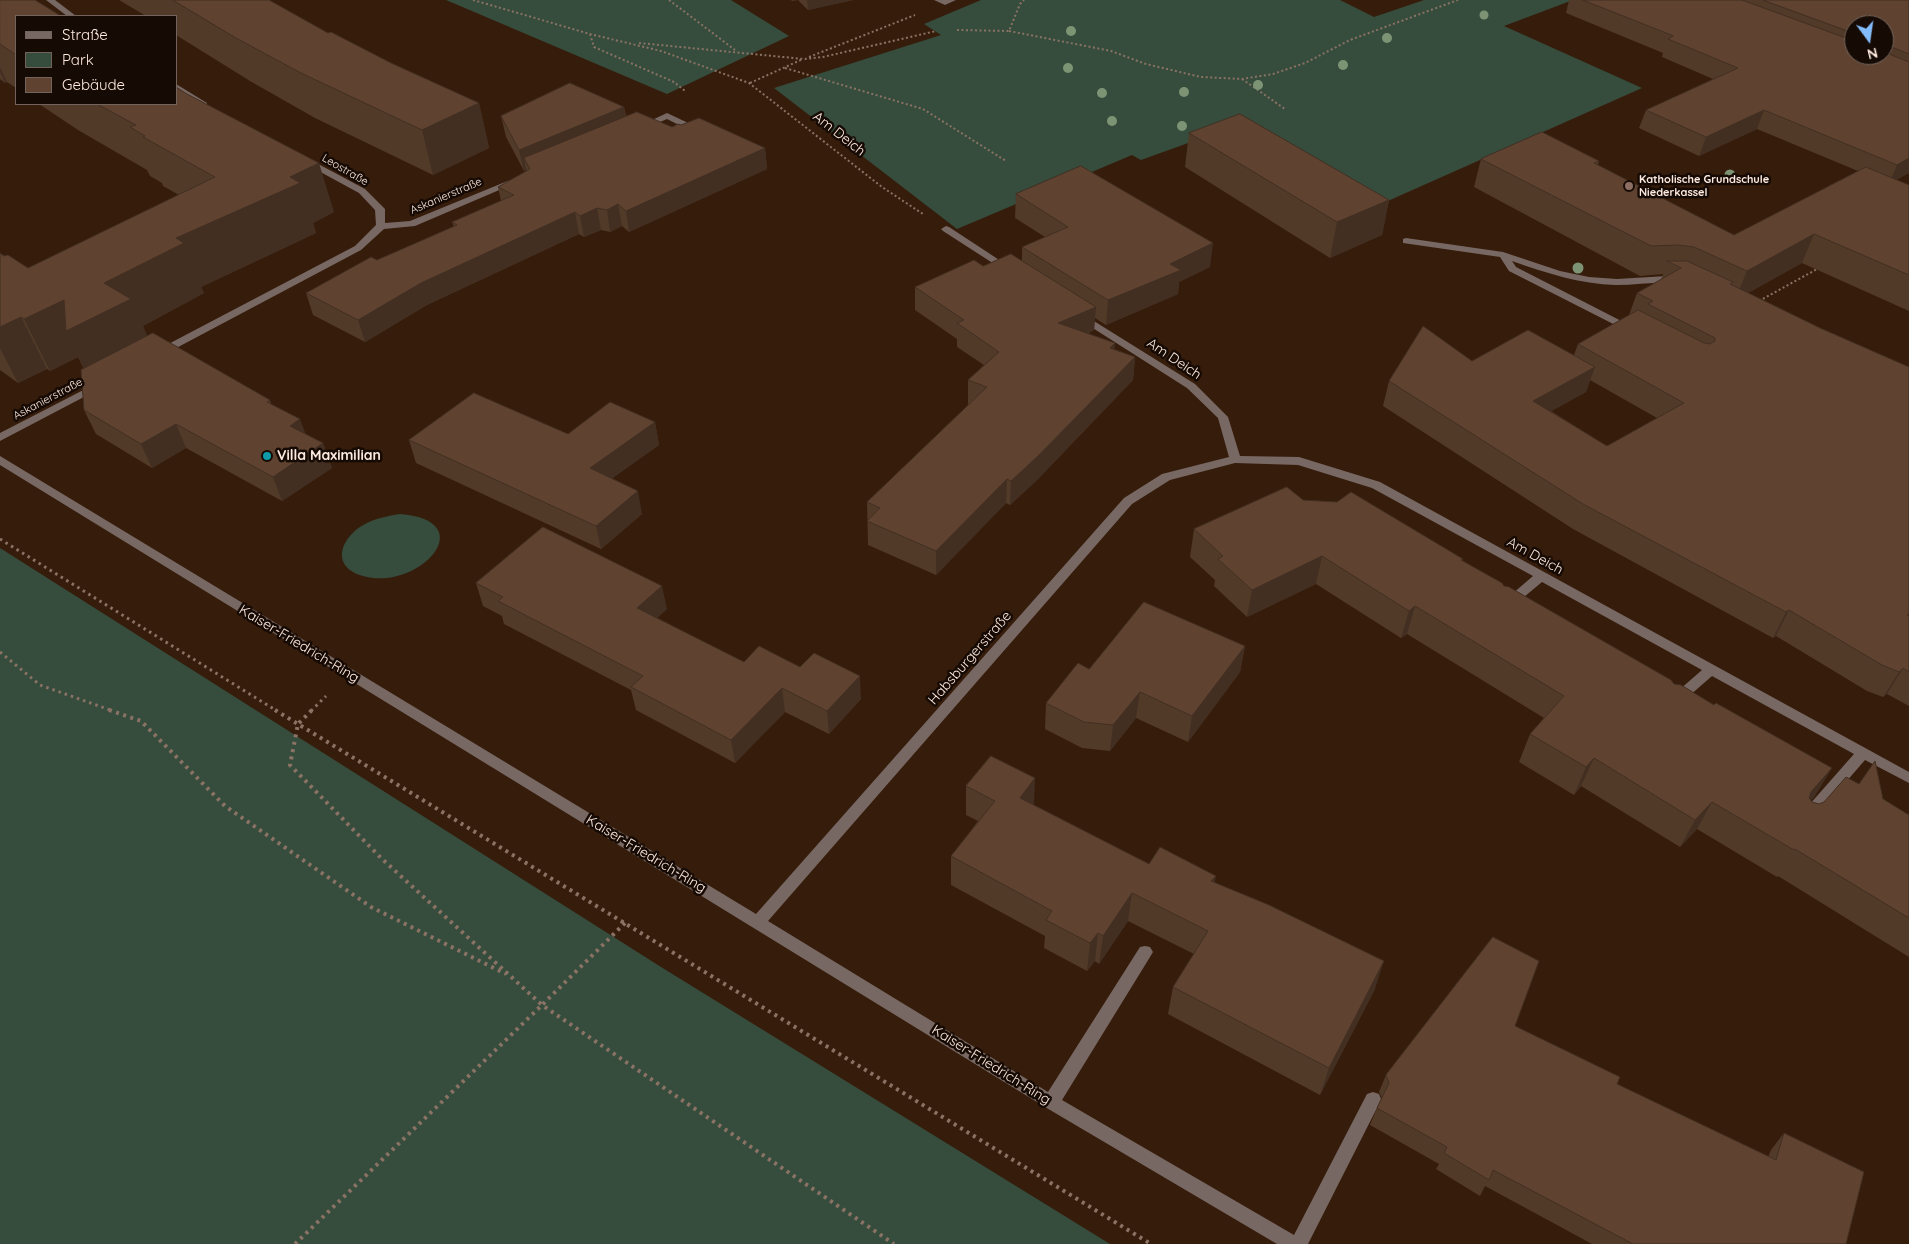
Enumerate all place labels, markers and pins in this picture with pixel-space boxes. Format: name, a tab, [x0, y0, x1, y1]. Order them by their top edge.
place label: Katholische Grundschule Niederkassel	[1639, 173, 1769, 199]
marker: Katholische Grundschule Niederkassel	[1623, 180, 1635, 192]
place label: Villa Maximilian	[277, 448, 381, 464]
marker: Villa Maximilian	[261, 450, 273, 462]

